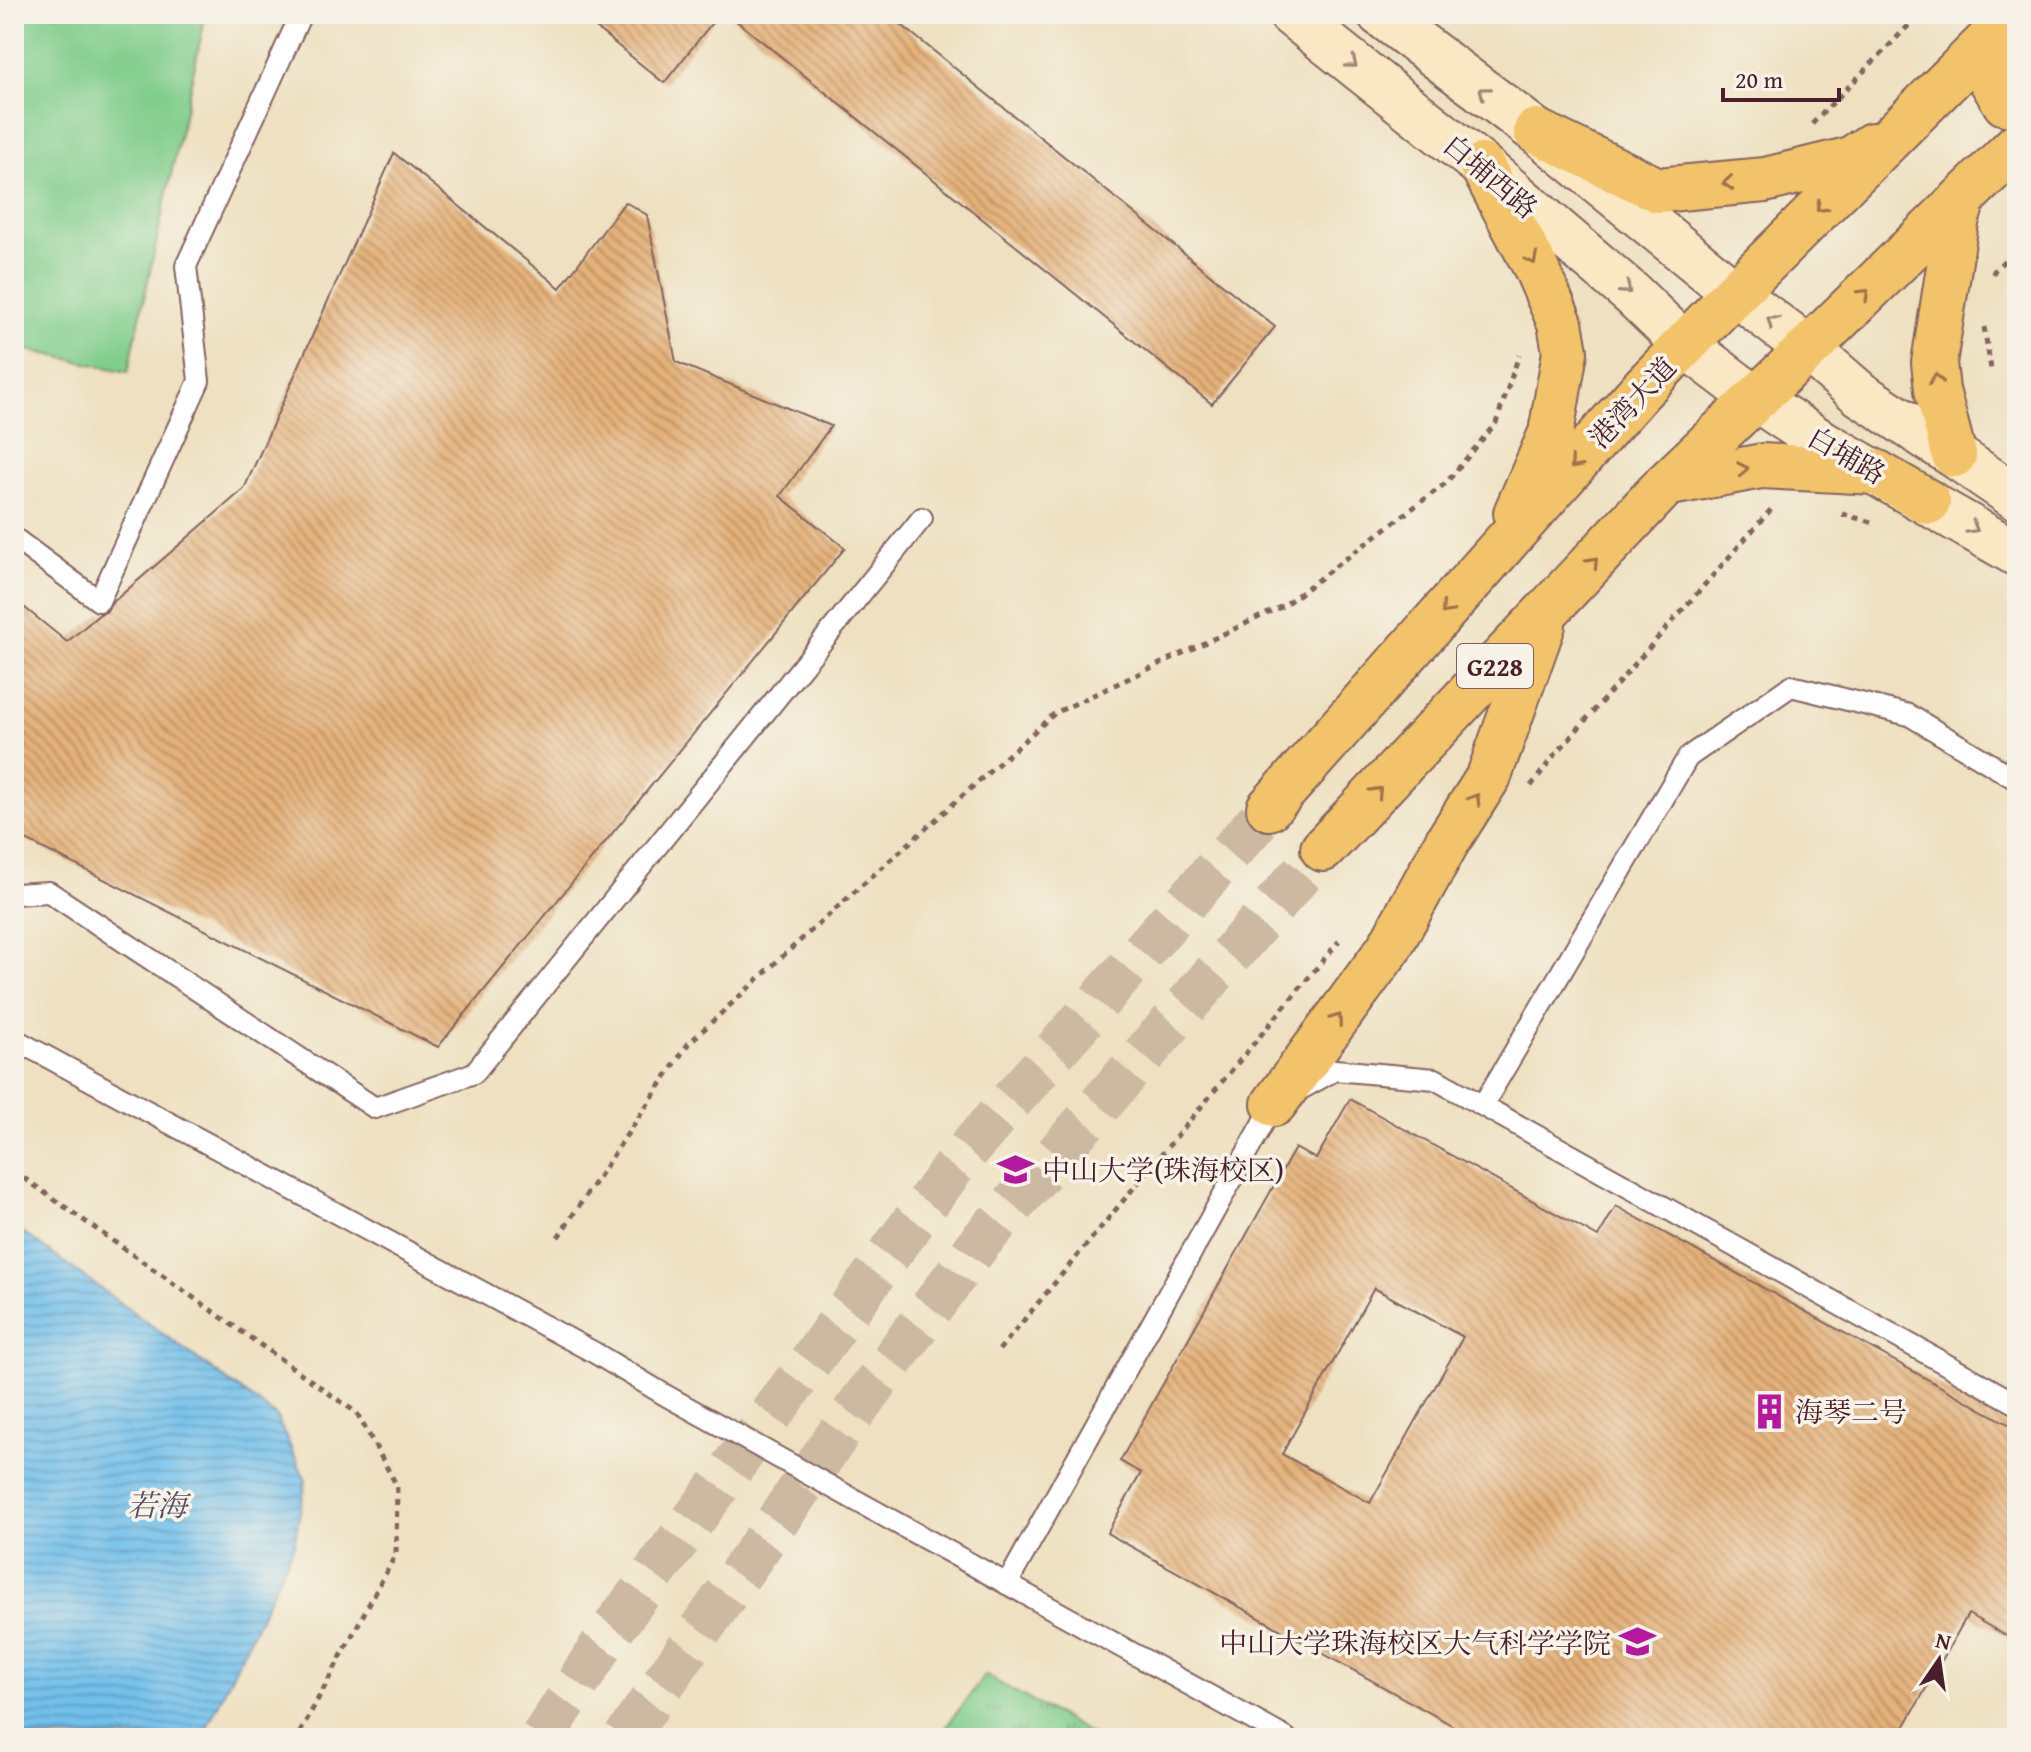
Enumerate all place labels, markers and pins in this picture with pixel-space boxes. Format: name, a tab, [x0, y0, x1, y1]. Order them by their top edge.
place label: 中山大学(珠海校区)	[1042, 1149, 1284, 1190]
school or university icon: 中山大学(珠海校区)	[997, 1150, 1035, 1188]
place label: 海琴二号	[1795, 1391, 1907, 1432]
building icon: 海琴二号	[1750, 1392, 1788, 1430]
place label: 中山大学珠海校区大气科学学院	[1219, 1622, 1611, 1663]
school or university icon: 中山大学珠海校区大气科学学院	[1618, 1623, 1656, 1661]

